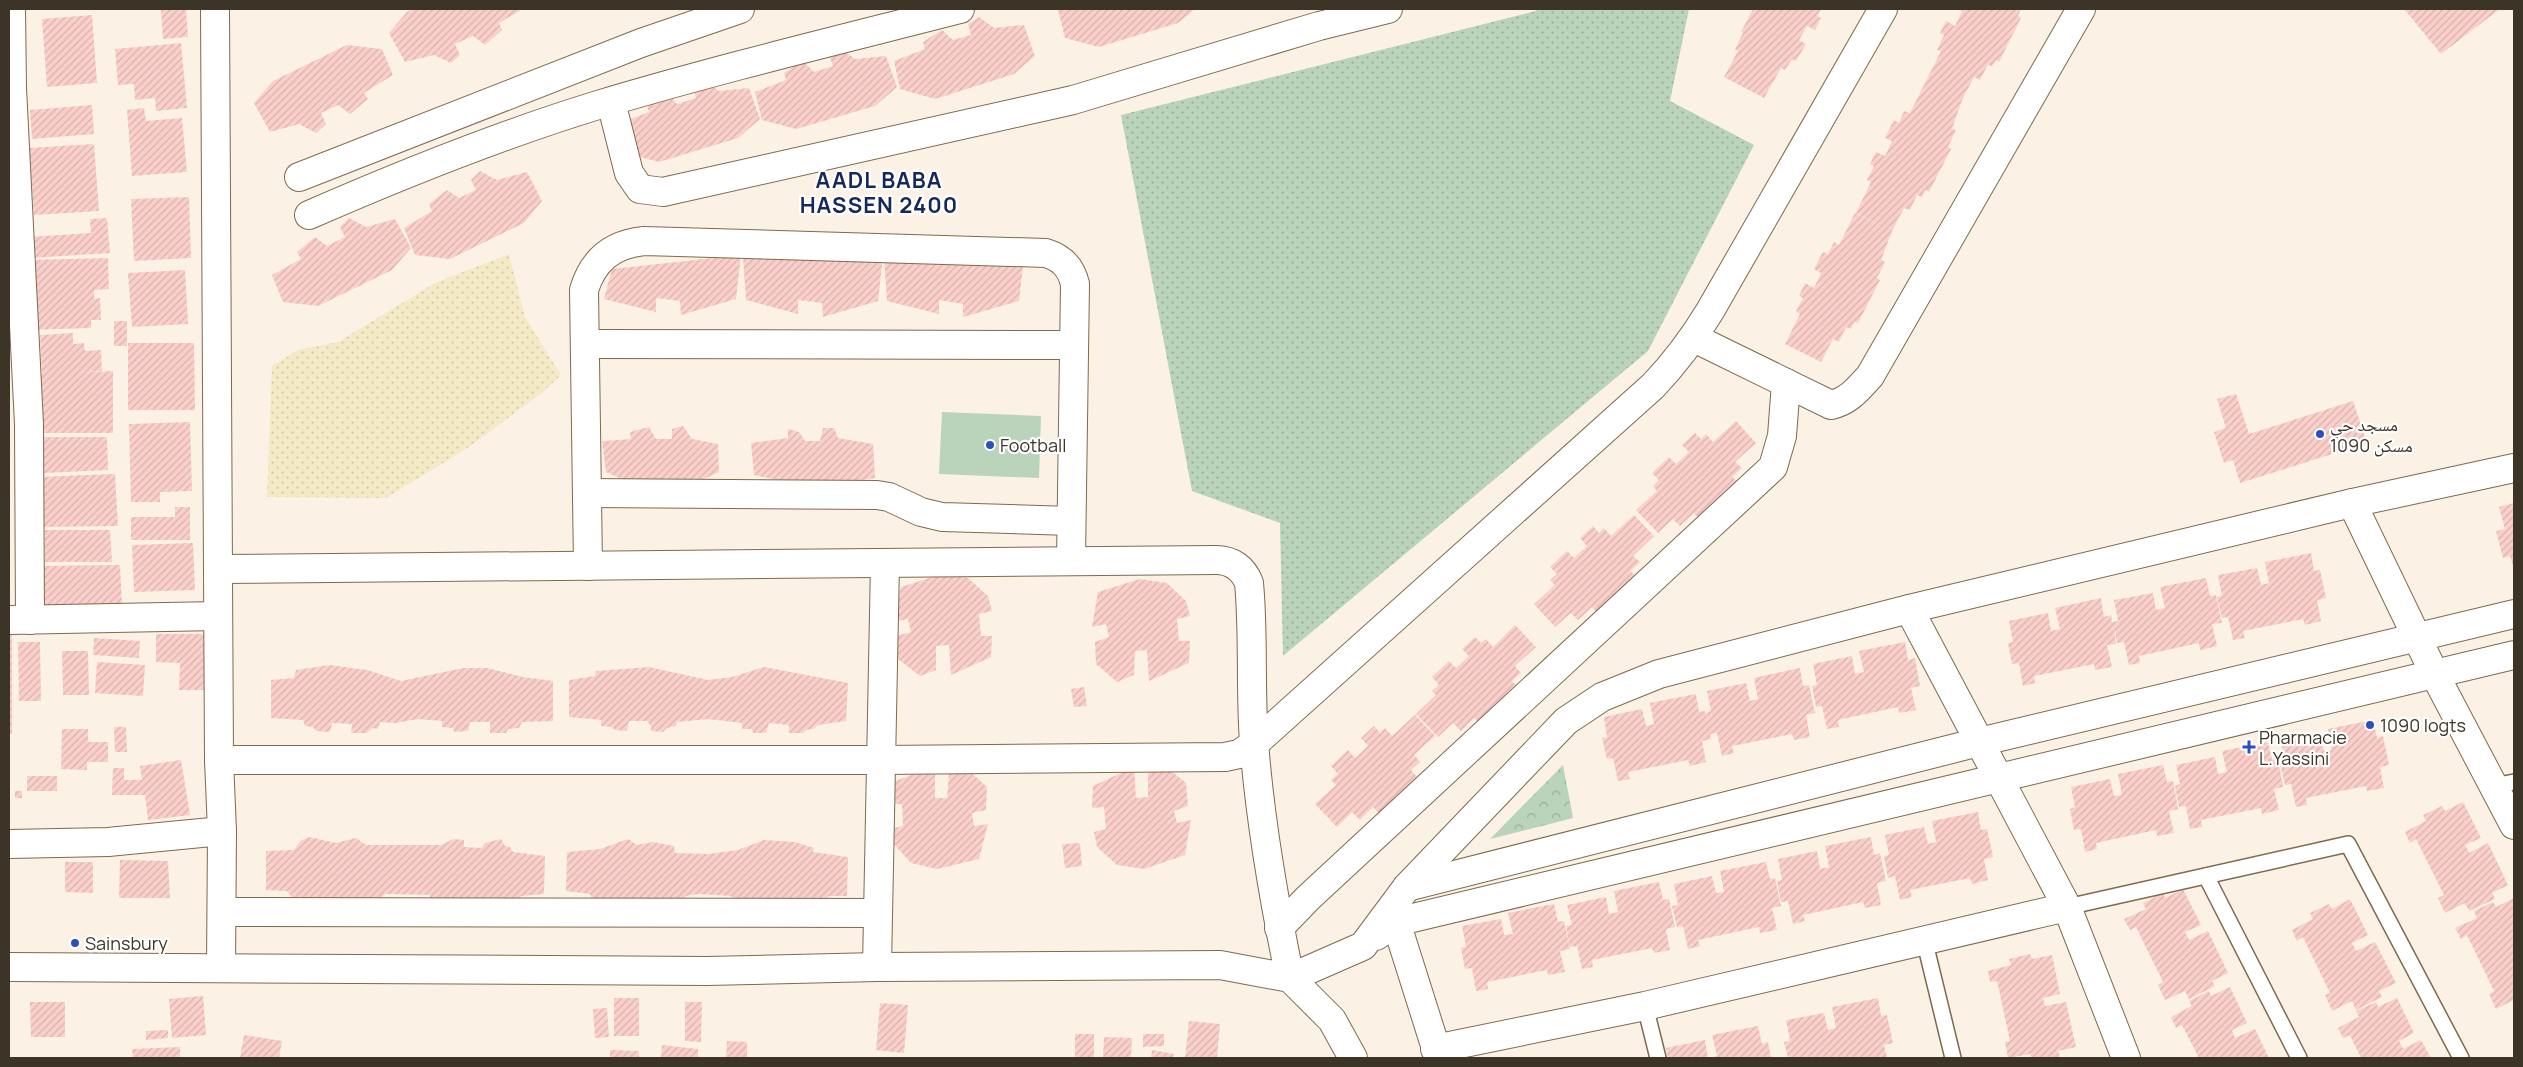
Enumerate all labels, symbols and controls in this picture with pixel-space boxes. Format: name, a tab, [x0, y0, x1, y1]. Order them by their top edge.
district label: AADL BABA HASSEN 2400	[800, 165, 958, 220]
place label: مسجد حي 1090 مسكن	[2330, 412, 2413, 457]
marker: مسجد حي 1090 مسكن	[2314, 428, 2326, 440]
place label: Football	[1000, 433, 1066, 457]
marker: Football	[984, 439, 996, 451]
place label: 1090 logts	[2380, 713, 2466, 737]
marker: 1090 logts	[2364, 719, 2376, 731]
place label: Pharmacie L.Yassini	[2259, 725, 2347, 770]
marker: Pharmacie L.Yassini	[2243, 741, 2255, 753]
place label: Sainsbury	[85, 931, 168, 955]
marker: Sainsbury	[69, 937, 81, 949]

